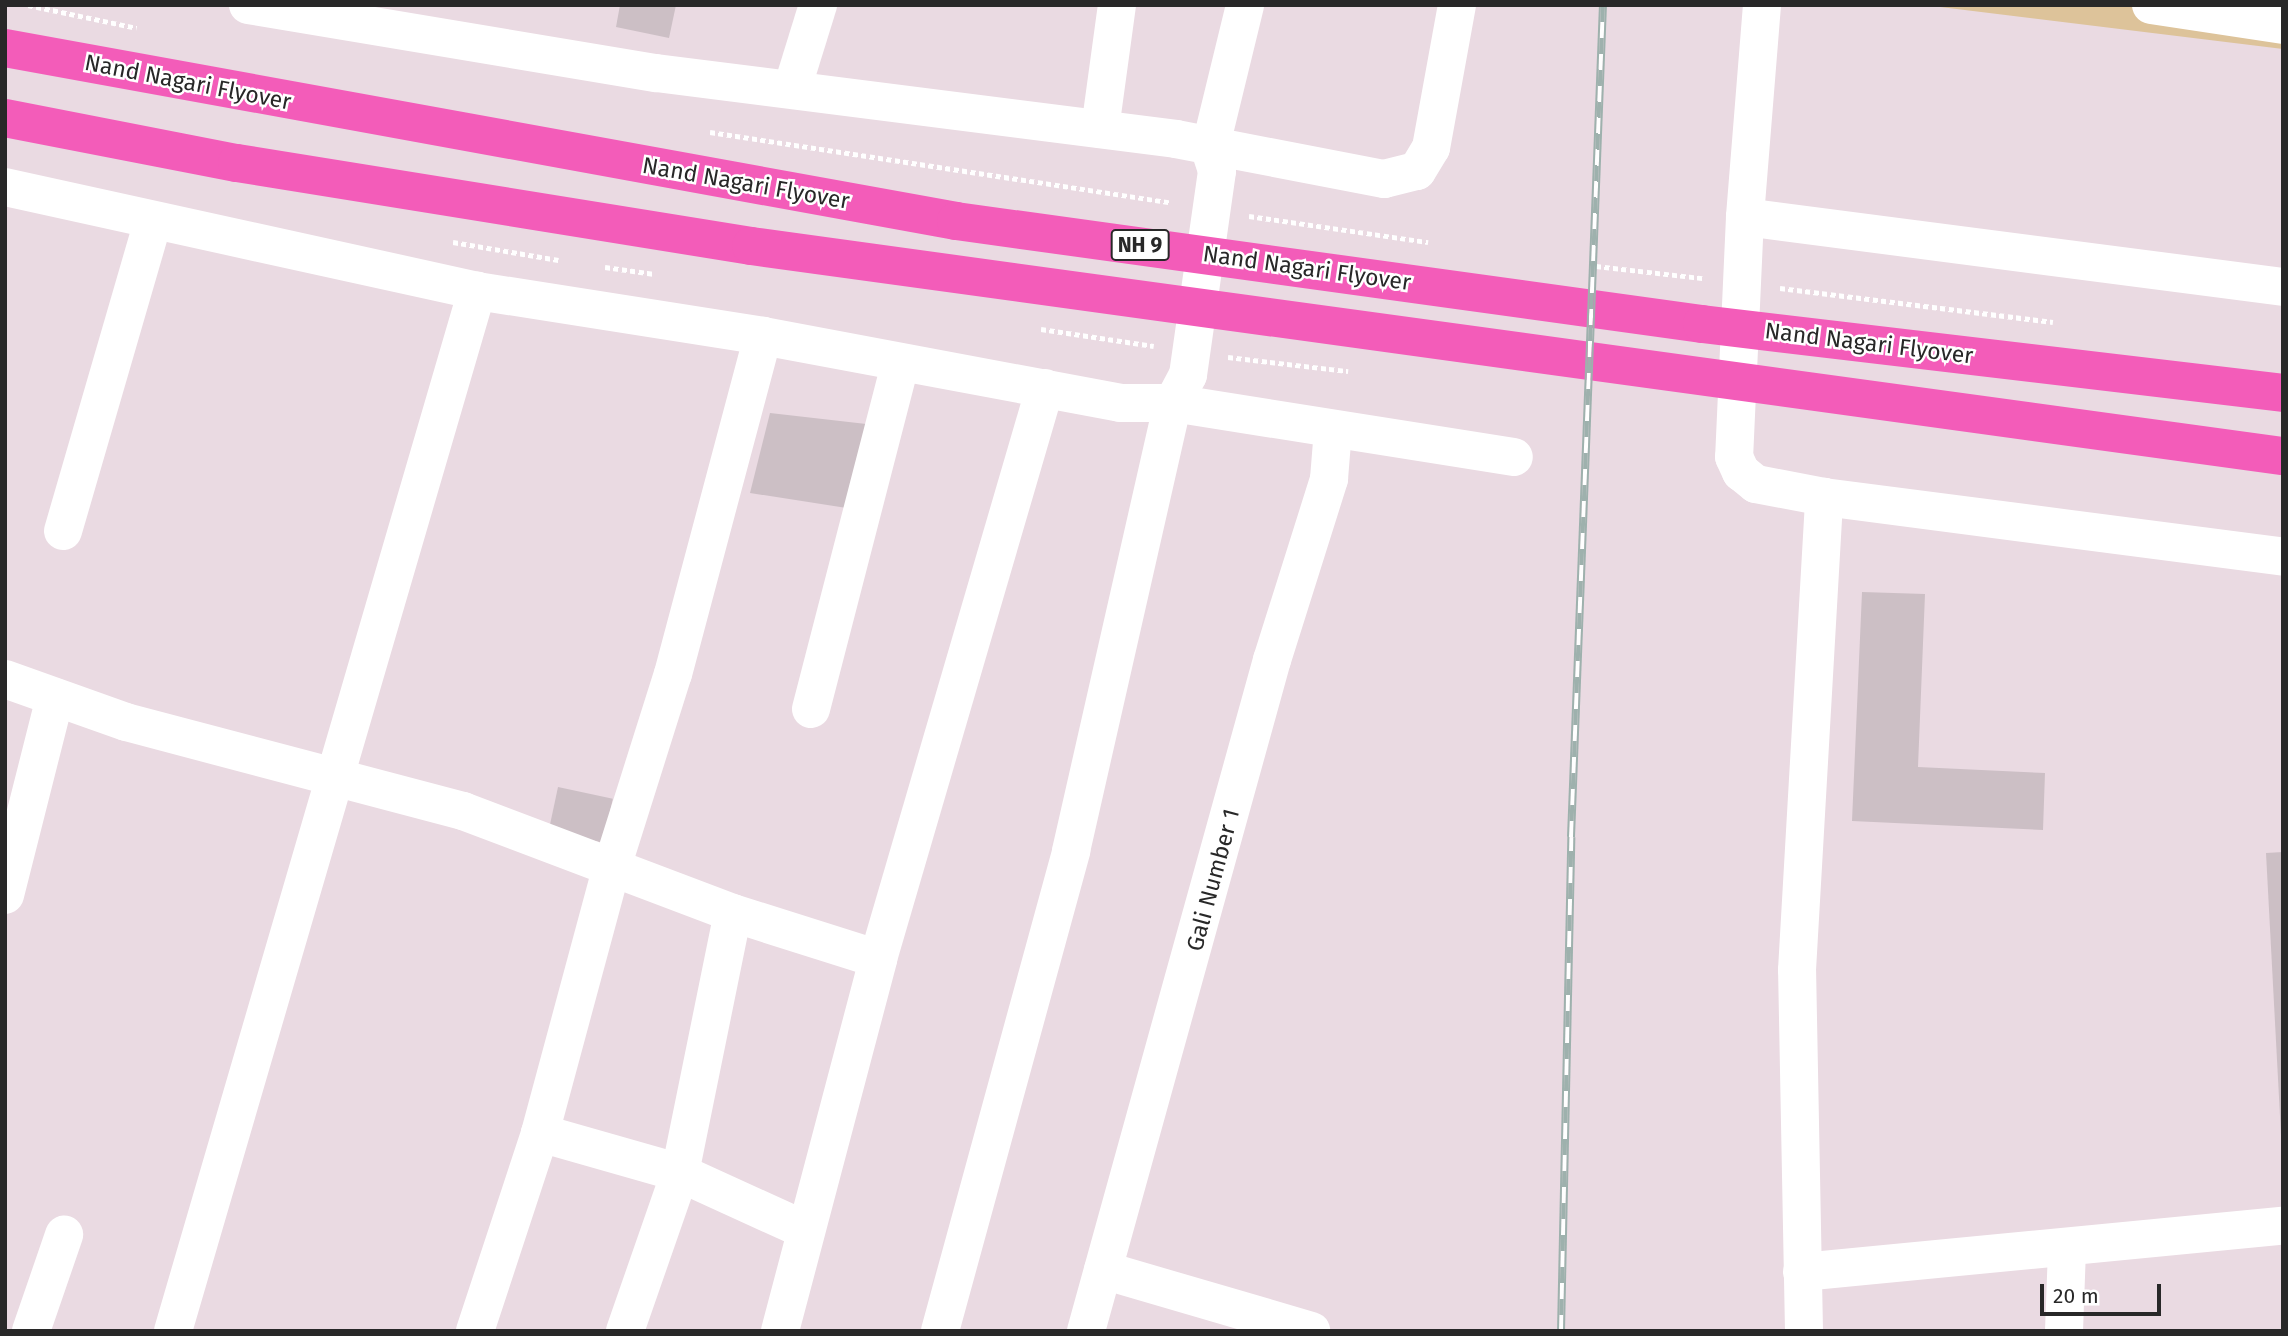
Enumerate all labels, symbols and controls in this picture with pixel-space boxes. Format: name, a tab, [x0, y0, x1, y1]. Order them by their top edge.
street label: Nand Nagari Flyover	[82, 48, 294, 116]
street label: Nand Nagari Flyover	[640, 151, 852, 215]
road number: NH 9	[1110, 228, 1170, 262]
street label: Nand Nagari Flyover	[1201, 240, 1413, 296]
street label: Nand Nagari Flyover	[1763, 317, 1975, 369]
street label: Gali Number 1	[1181, 806, 1245, 954]
scale bar	[2043, 1270, 2164, 1314]
text: 20 m	[2053, 1283, 2099, 1309]

